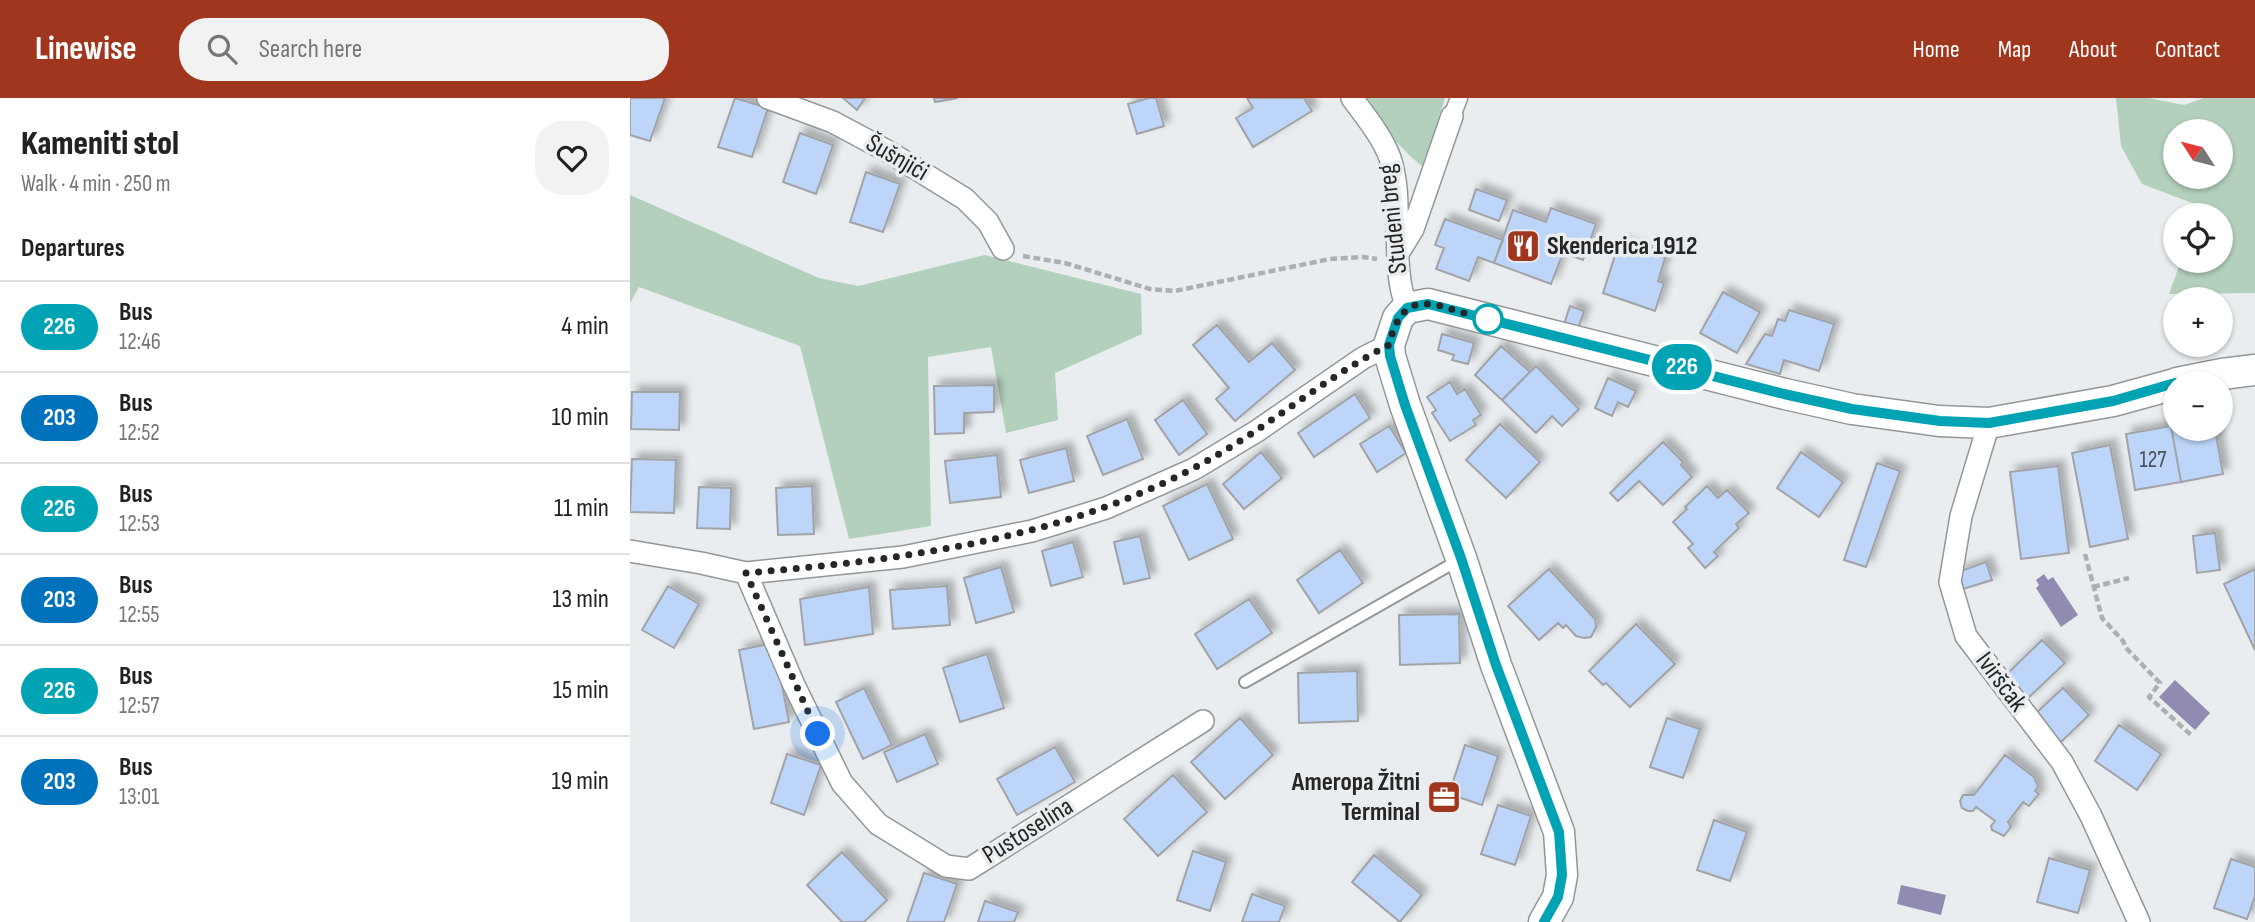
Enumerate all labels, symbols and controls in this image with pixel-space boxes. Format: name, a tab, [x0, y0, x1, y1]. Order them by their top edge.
search box	[179, 18, 669, 81]
text: Linewise	[35, 29, 137, 69]
icon: search	[203, 30, 241, 68]
text: Search here	[259, 34, 362, 65]
text: Home	[1912, 35, 1960, 64]
text: Map	[1998, 35, 2031, 64]
text: About	[2069, 35, 2117, 64]
text: Contact	[2155, 35, 2220, 64]
north arrow	[2163, 119, 2233, 189]
map controls	[2163, 119, 2233, 441]
button: heart	[535, 121, 609, 195]
text: Kameniti stol	[21, 124, 179, 164]
street label: Šušnjići	[860, 128, 934, 188]
street label: Studeni breg	[1372, 163, 1414, 275]
text: Walk · 4 min · 250 m	[21, 170, 171, 198]
button: locate	[2163, 203, 2233, 273]
restaurant icon: Skenderica 1912	[1504, 227, 1542, 265]
place label: Skenderica 1912	[1547, 231, 1697, 262]
text: Departures	[21, 233, 125, 264]
button: +	[2163, 287, 2233, 357]
text: Bus	[119, 297, 153, 328]
unlabelled marker	[1473, 304, 1503, 334]
text: 4 min	[561, 311, 609, 342]
text: 226	[43, 312, 76, 341]
text: 12:46	[119, 328, 161, 356]
line badge: 226	[1642, 344, 1722, 390]
text: 226	[1666, 352, 1698, 381]
button: −	[2163, 371, 2233, 441]
text: Bus	[119, 388, 153, 419]
text: 10 min	[552, 402, 609, 433]
text: 203	[43, 403, 76, 432]
text: 12:52	[119, 419, 160, 447]
house number: 127	[2139, 446, 2167, 474]
text: Bus	[119, 479, 153, 510]
text: 11 min	[554, 493, 609, 524]
text: 226	[43, 494, 76, 523]
text: 12:53	[119, 510, 160, 538]
text: Bus	[119, 570, 153, 601]
text: 13 min	[552, 584, 609, 615]
text: 203	[43, 585, 76, 614]
text: 12:55	[119, 601, 160, 629]
street label: Ivirščak	[1969, 646, 2033, 718]
text: Bus	[119, 661, 153, 692]
text: 15 min	[553, 675, 609, 706]
text: 226	[43, 676, 76, 705]
text: 12:57	[119, 692, 159, 720]
your location	[800, 716, 835, 751]
text: Bus	[119, 752, 153, 783]
text: 19 min	[552, 766, 609, 797]
text: 203	[43, 767, 76, 796]
place label: Ameropa Žitni Terminal	[1291, 767, 1420, 828]
office icon: Ameropa Žitni Terminal	[1425, 778, 1463, 816]
text: 13:01	[119, 783, 159, 811]
street label: Pustoselina	[977, 791, 1079, 871]

